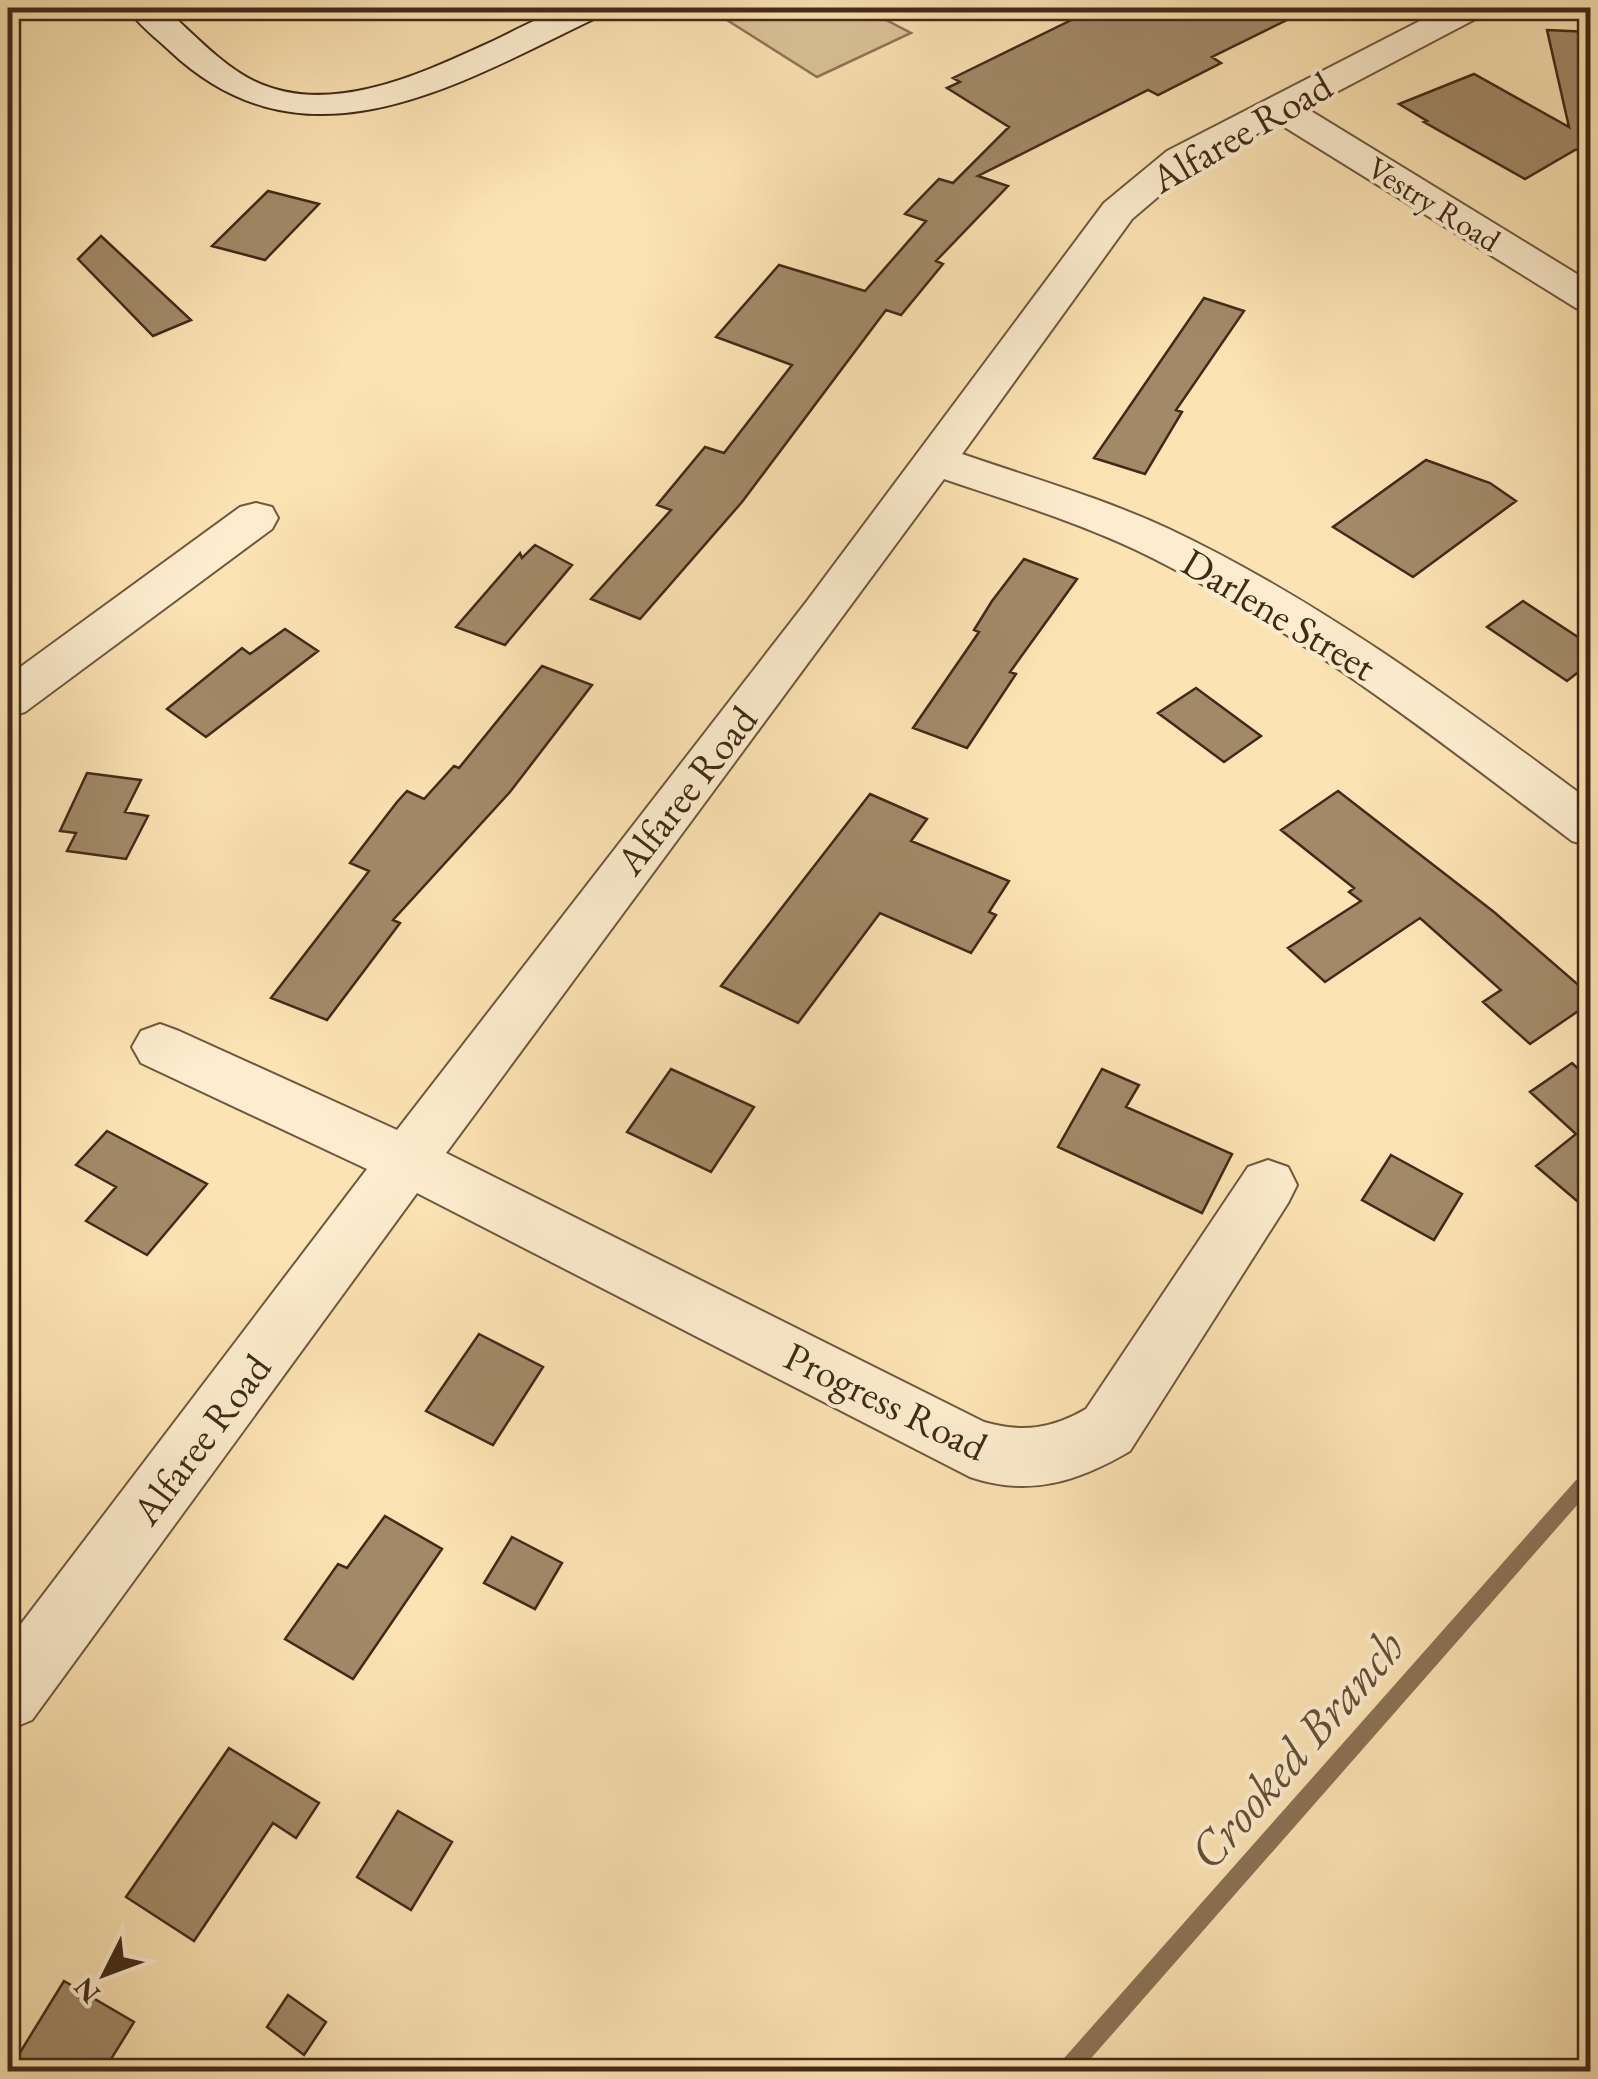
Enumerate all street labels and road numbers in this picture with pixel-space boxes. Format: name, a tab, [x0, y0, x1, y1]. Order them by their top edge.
street label: Alfaree Road	[1140, 59, 1342, 205]
street label: Vestry Road	[1360, 147, 1509, 262]
street label: Darlene Street	[1172, 536, 1386, 692]
street label: Alfaree Road	[603, 694, 769, 886]
street label: Progress Road	[776, 1330, 997, 1473]
street label: Alfaree Road	[119, 1343, 283, 1536]

